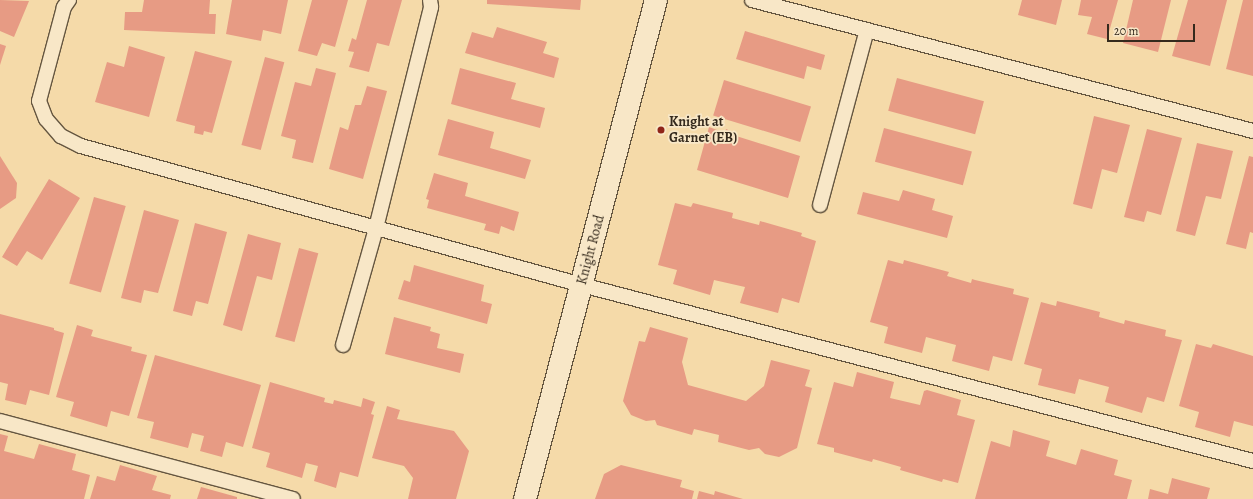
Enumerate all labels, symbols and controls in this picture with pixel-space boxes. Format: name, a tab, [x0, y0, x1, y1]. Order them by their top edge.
scale bar	[1109, 16, 1197, 42]
text: 20 m	[1114, 23, 1138, 39]
place label: Knight at Garnet (EB)	[669, 114, 737, 146]
marker: Knight at Garnet (EB)	[656, 125, 666, 135]
street label: Knight Road	[574, 213, 608, 287]

